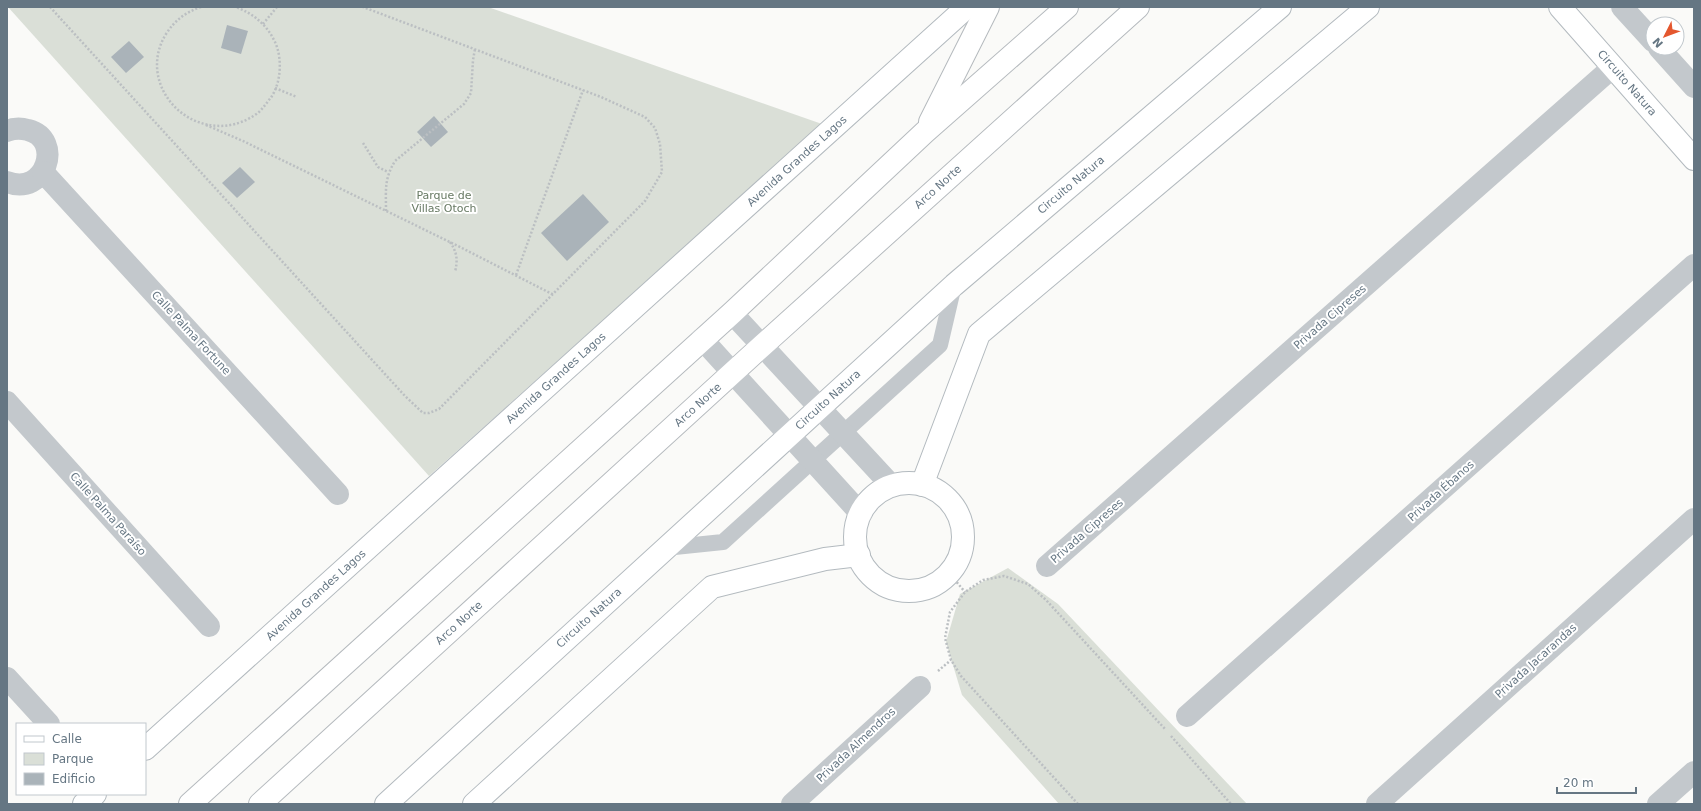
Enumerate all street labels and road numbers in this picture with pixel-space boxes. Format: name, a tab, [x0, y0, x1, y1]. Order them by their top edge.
street label: Circuito Natura	[1595, 47, 1659, 119]
street label: Avenida Grandes Lagos	[745, 113, 850, 209]
street label: Circuito Natura	[1035, 153, 1107, 217]
street label: Arco Norte	[912, 162, 964, 211]
street label: Privada Cipreses	[1291, 282, 1369, 352]
street label: Calle Palma Fortune	[149, 288, 233, 378]
street label: Avenida Grandes Lagos	[504, 330, 609, 426]
street label: Circuito Natura	[793, 367, 863, 433]
street label: Arco Norte	[672, 380, 724, 429]
street label: Privada Ébanos	[1405, 458, 1477, 524]
street label: Calle Palma Paraíso	[67, 470, 149, 558]
street label: Privada Cipreses	[1048, 496, 1126, 566]
street label: Avenida Grandes Lagos	[264, 547, 369, 643]
street label: Circuito Natura	[554, 585, 624, 651]
street label: Arco Norte	[433, 598, 485, 647]
street label: Privada Jacarandas	[1493, 621, 1580, 701]
street label: Privada Almendros	[814, 705, 898, 785]

